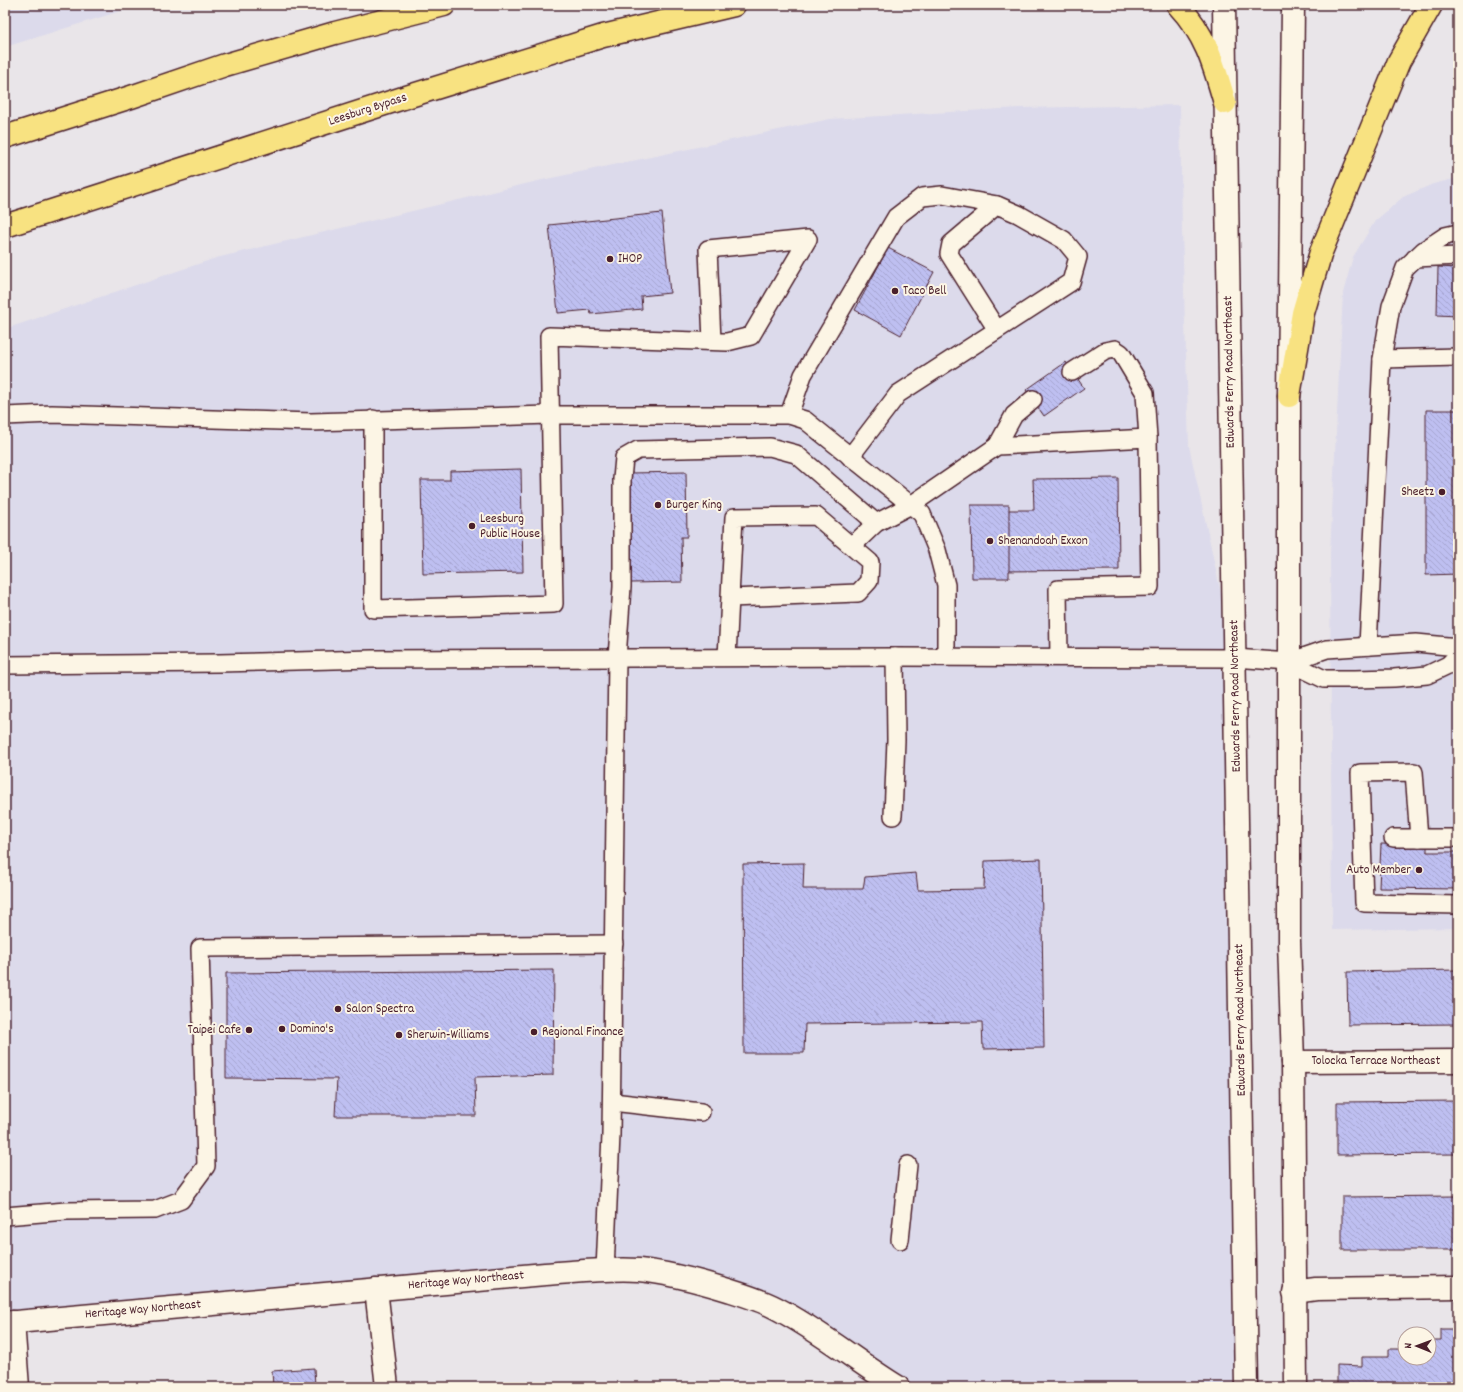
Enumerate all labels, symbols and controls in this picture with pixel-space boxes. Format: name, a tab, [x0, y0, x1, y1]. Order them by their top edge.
street label: Leesburg Bypass	[326, 88, 410, 132]
place label: IHOP	[618, 250, 642, 269]
marker: IHOP	[605, 254, 615, 264]
place label: Taco Bell	[903, 282, 946, 301]
marker: Taco Bell	[890, 286, 900, 296]
street label: Edwards Ferry Road Northeast	[1219, 295, 1241, 448]
place label: Sheetz	[1401, 483, 1434, 502]
marker: Sheetz	[1437, 487, 1447, 497]
place label: Burger King	[666, 496, 722, 515]
marker: Burger King	[653, 500, 663, 510]
place label: Leesburg Public House	[480, 510, 540, 544]
marker: Leesburg Public House	[467, 521, 477, 531]
place label: Shenandoah Exxon	[998, 532, 1088, 551]
marker: Shenandoah Exxon	[985, 536, 995, 546]
street label: Edwards Ferry Road Northeast	[1225, 619, 1247, 772]
place label: Auto Member	[1346, 861, 1411, 880]
marker: Auto Member	[1414, 865, 1424, 875]
street label: Edwards Ferry Road Northeast	[1230, 943, 1252, 1096]
place label: Salon Spectra	[346, 1000, 415, 1019]
marker: Salon Spectra	[333, 1004, 343, 1014]
place label: Domino's	[290, 1020, 334, 1039]
place label: Taipei Cafe	[187, 1021, 241, 1040]
place label: Regional Finance	[542, 1023, 624, 1042]
marker: Domino's	[277, 1024, 287, 1034]
marker: Taipei Cafe	[244, 1025, 254, 1035]
place label: Sherwin-Williams	[407, 1026, 489, 1045]
marker: Regional Finance	[529, 1027, 539, 1037]
marker: Sherwin-Williams	[394, 1030, 404, 1040]
street label: Tolocka Terrace Northeast	[1312, 1052, 1441, 1071]
street label: Heritage Way Northeast	[407, 1266, 525, 1296]
street label: Heritage Way Northeast	[84, 1295, 202, 1325]
north arrow	[1397, 1326, 1437, 1366]
text: N	[1401, 1342, 1417, 1349]

